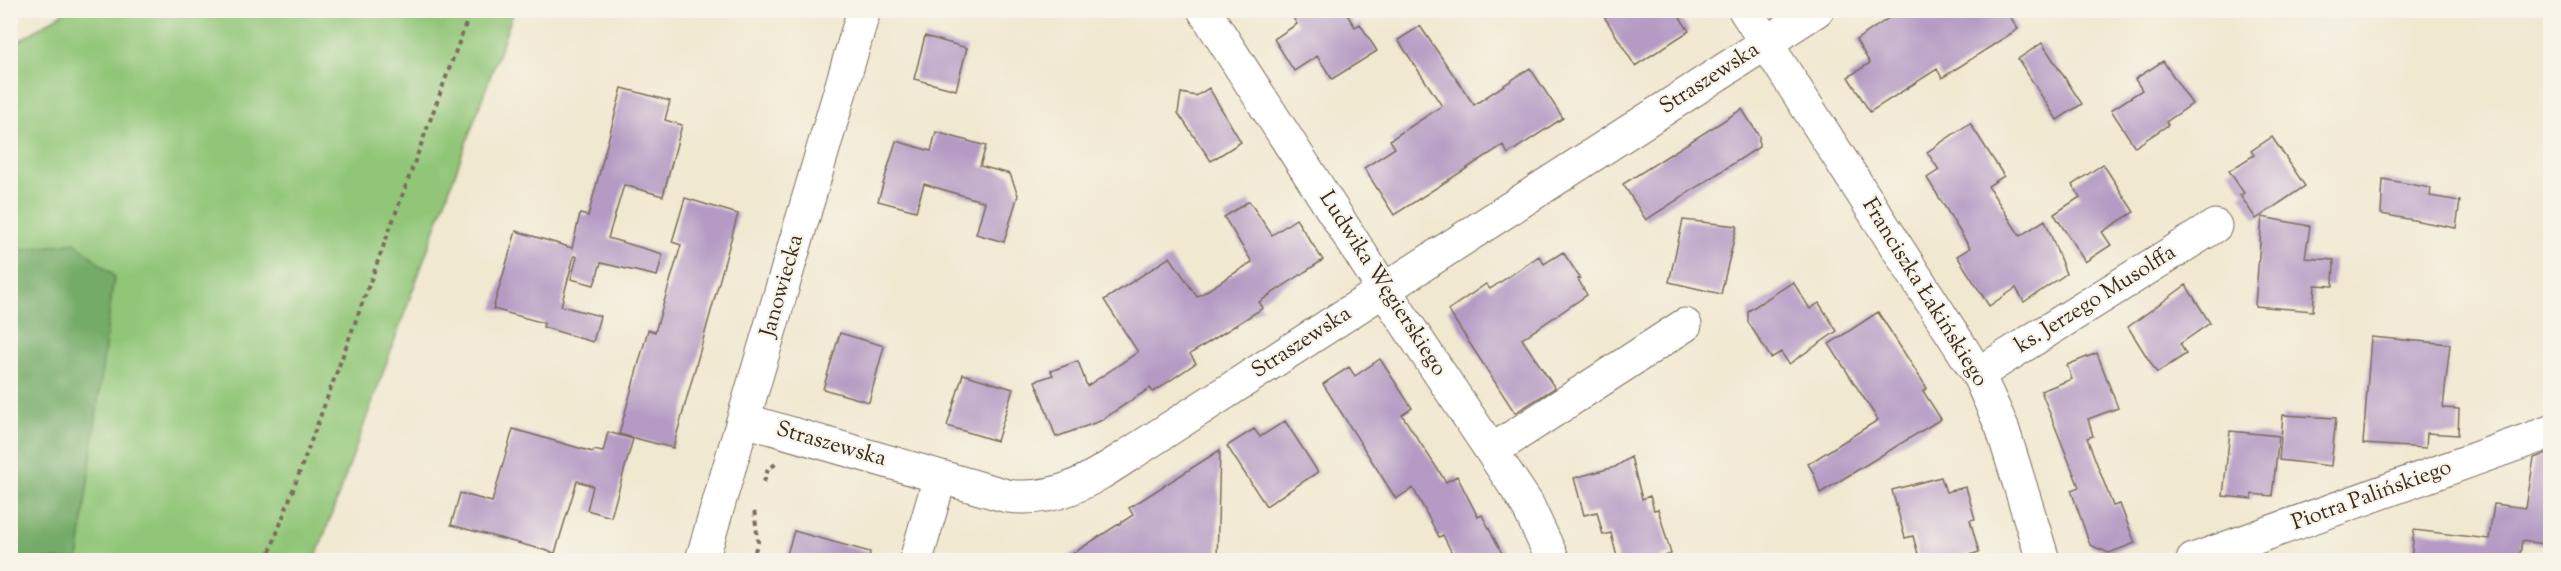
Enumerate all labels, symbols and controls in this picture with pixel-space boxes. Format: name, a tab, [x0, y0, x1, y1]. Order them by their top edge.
street label: Straszewska	[1654, 35, 1766, 123]
street label: Ludwika Węgierskiego	[1310, 185, 1454, 383]
street label: Franciszka Łakińskiego	[1853, 192, 1995, 394]
street label: Janowiecka	[753, 231, 813, 342]
street label: ks. Jerzego Musolffa	[2009, 238, 2183, 362]
street label: Straszewska	[1246, 299, 1358, 387]
street label: Straszewska	[772, 414, 890, 476]
street label: Piotra Palińskiego	[2288, 452, 2456, 540]

